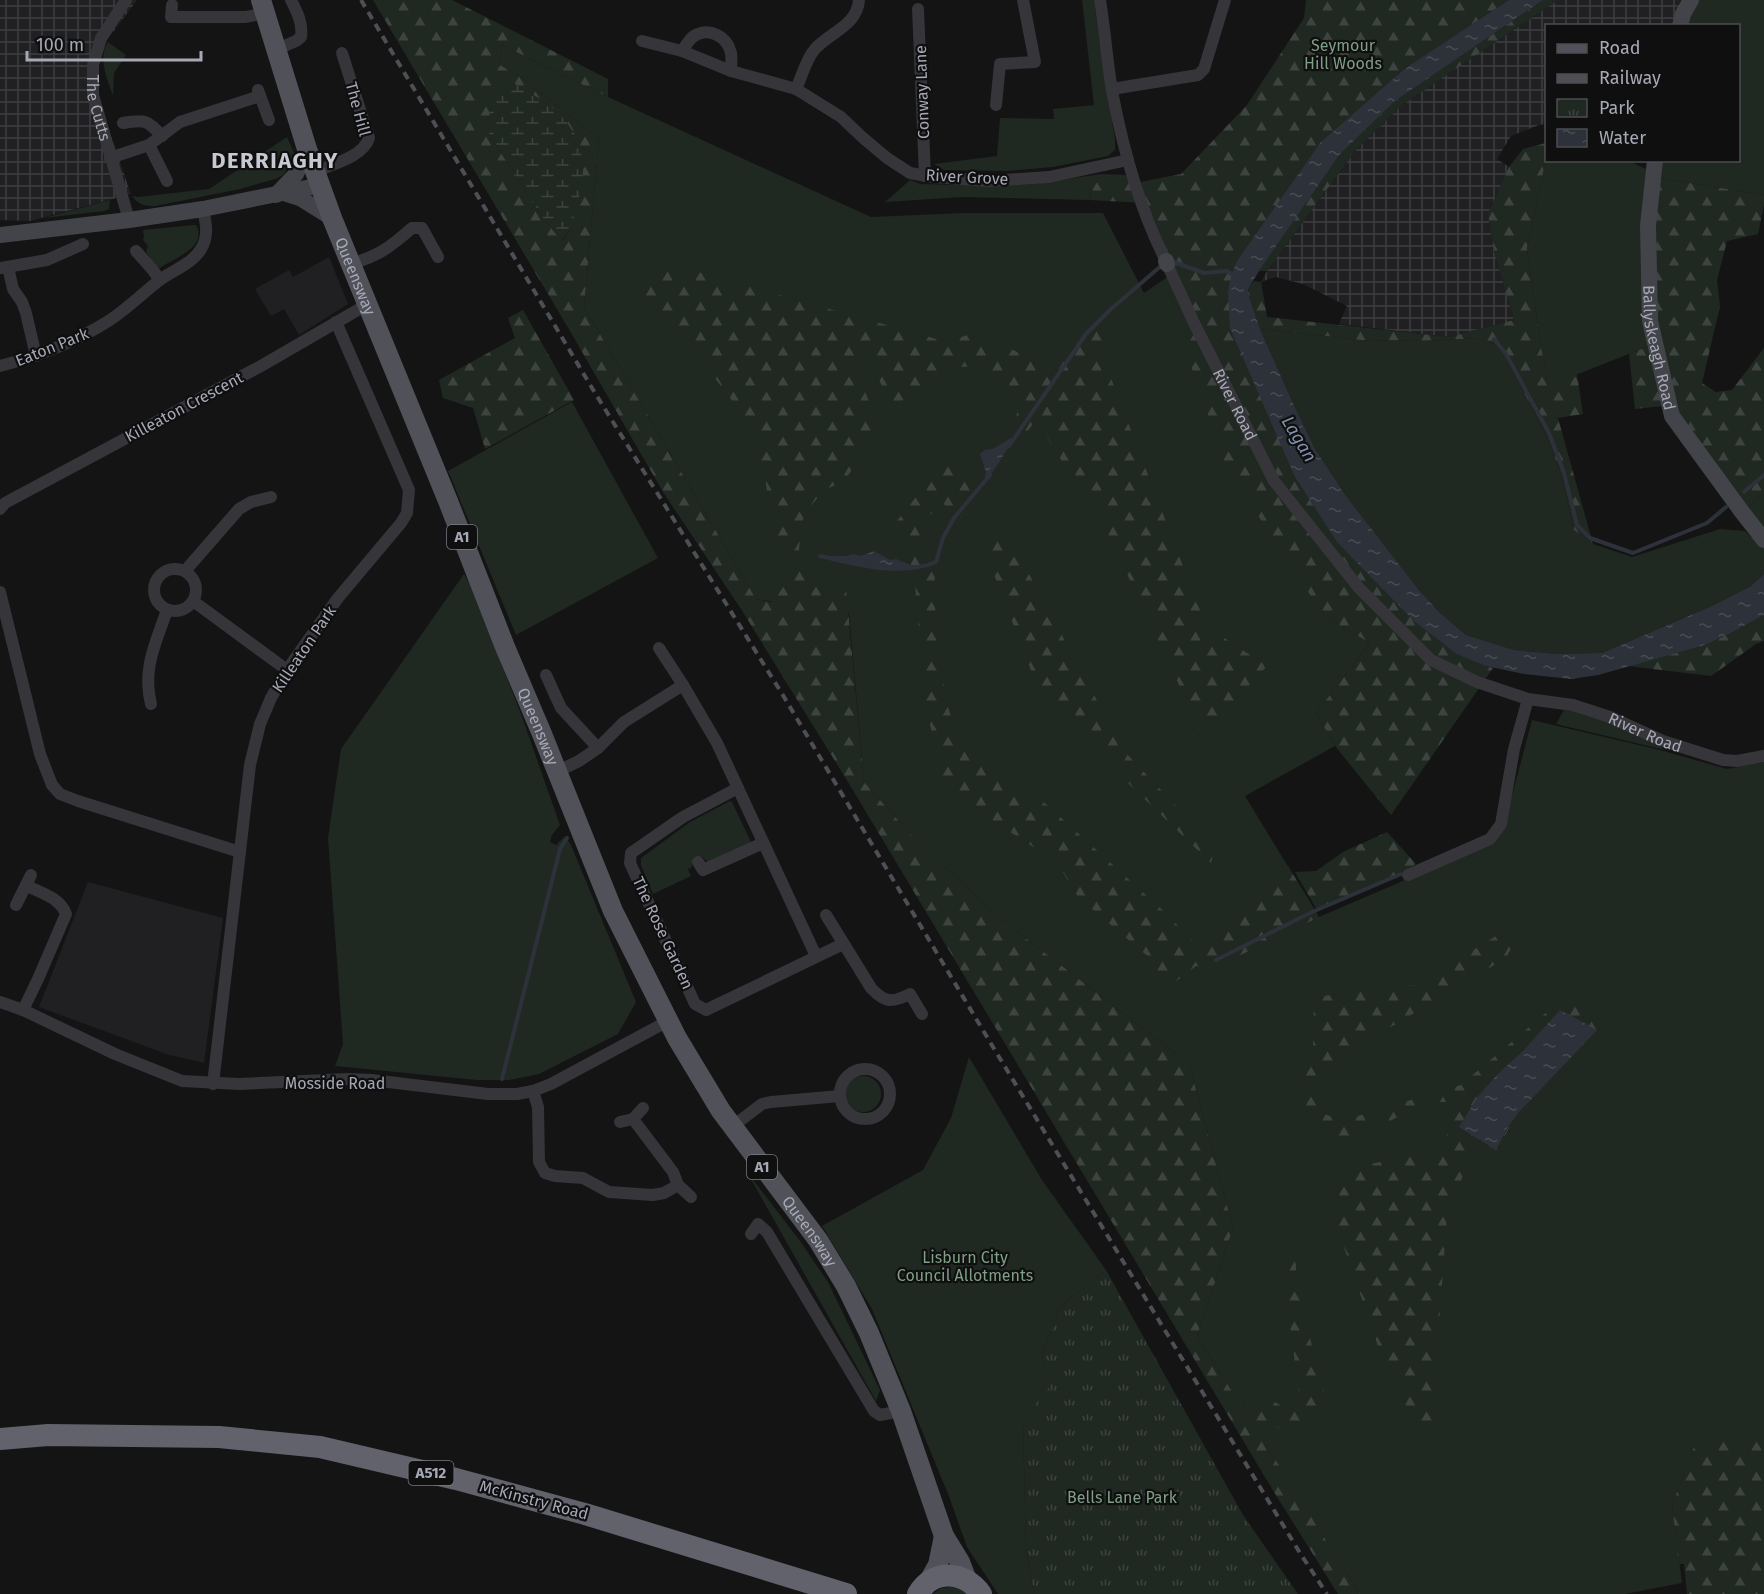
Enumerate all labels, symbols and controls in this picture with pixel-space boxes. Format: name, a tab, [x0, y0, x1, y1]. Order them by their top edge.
scale bar	[27, 24, 201, 62]
legend	[1545, 24, 1740, 162]
text: 100 m	[36, 34, 84, 56]
park label: Seymour Hill Woods	[1304, 36, 1382, 73]
text: Road	[1599, 37, 1641, 59]
street label: Conway Lane	[911, 45, 933, 139]
text: Railway	[1599, 67, 1661, 89]
street label: The Cutts	[83, 74, 115, 143]
street label: The Hill	[342, 80, 374, 138]
text: Park	[1599, 97, 1635, 119]
text: Water	[1599, 127, 1646, 149]
district label: DERRIAGHY	[211, 147, 339, 174]
street label: River Grove	[925, 165, 1009, 189]
street label: Queensway	[331, 234, 380, 318]
street label: Ballyskeagh Road	[1640, 285, 1680, 412]
street label: Eaton Park	[13, 323, 92, 370]
street label: River Road	[1209, 365, 1261, 443]
street label: Killeaton Crescent	[122, 368, 246, 446]
water label: Lagan	[1277, 412, 1321, 466]
road number: A1	[447, 525, 477, 549]
street label: Killeaton Park	[268, 601, 340, 696]
street label: Queensway	[514, 685, 563, 768]
street label: River Road	[1606, 708, 1684, 756]
street label: The Rose Garden	[629, 874, 697, 992]
street label: Mosside Road	[285, 1074, 385, 1093]
road number: A1	[747, 1155, 777, 1179]
street label: Queensway	[778, 1192, 841, 1270]
park label: Lisburn City Council Allotments	[897, 1248, 1033, 1285]
road number: A512	[408, 1461, 454, 1485]
street label: McKinstry Road	[478, 1476, 590, 1524]
park label: Bells Lane Park	[1067, 1488, 1178, 1507]

